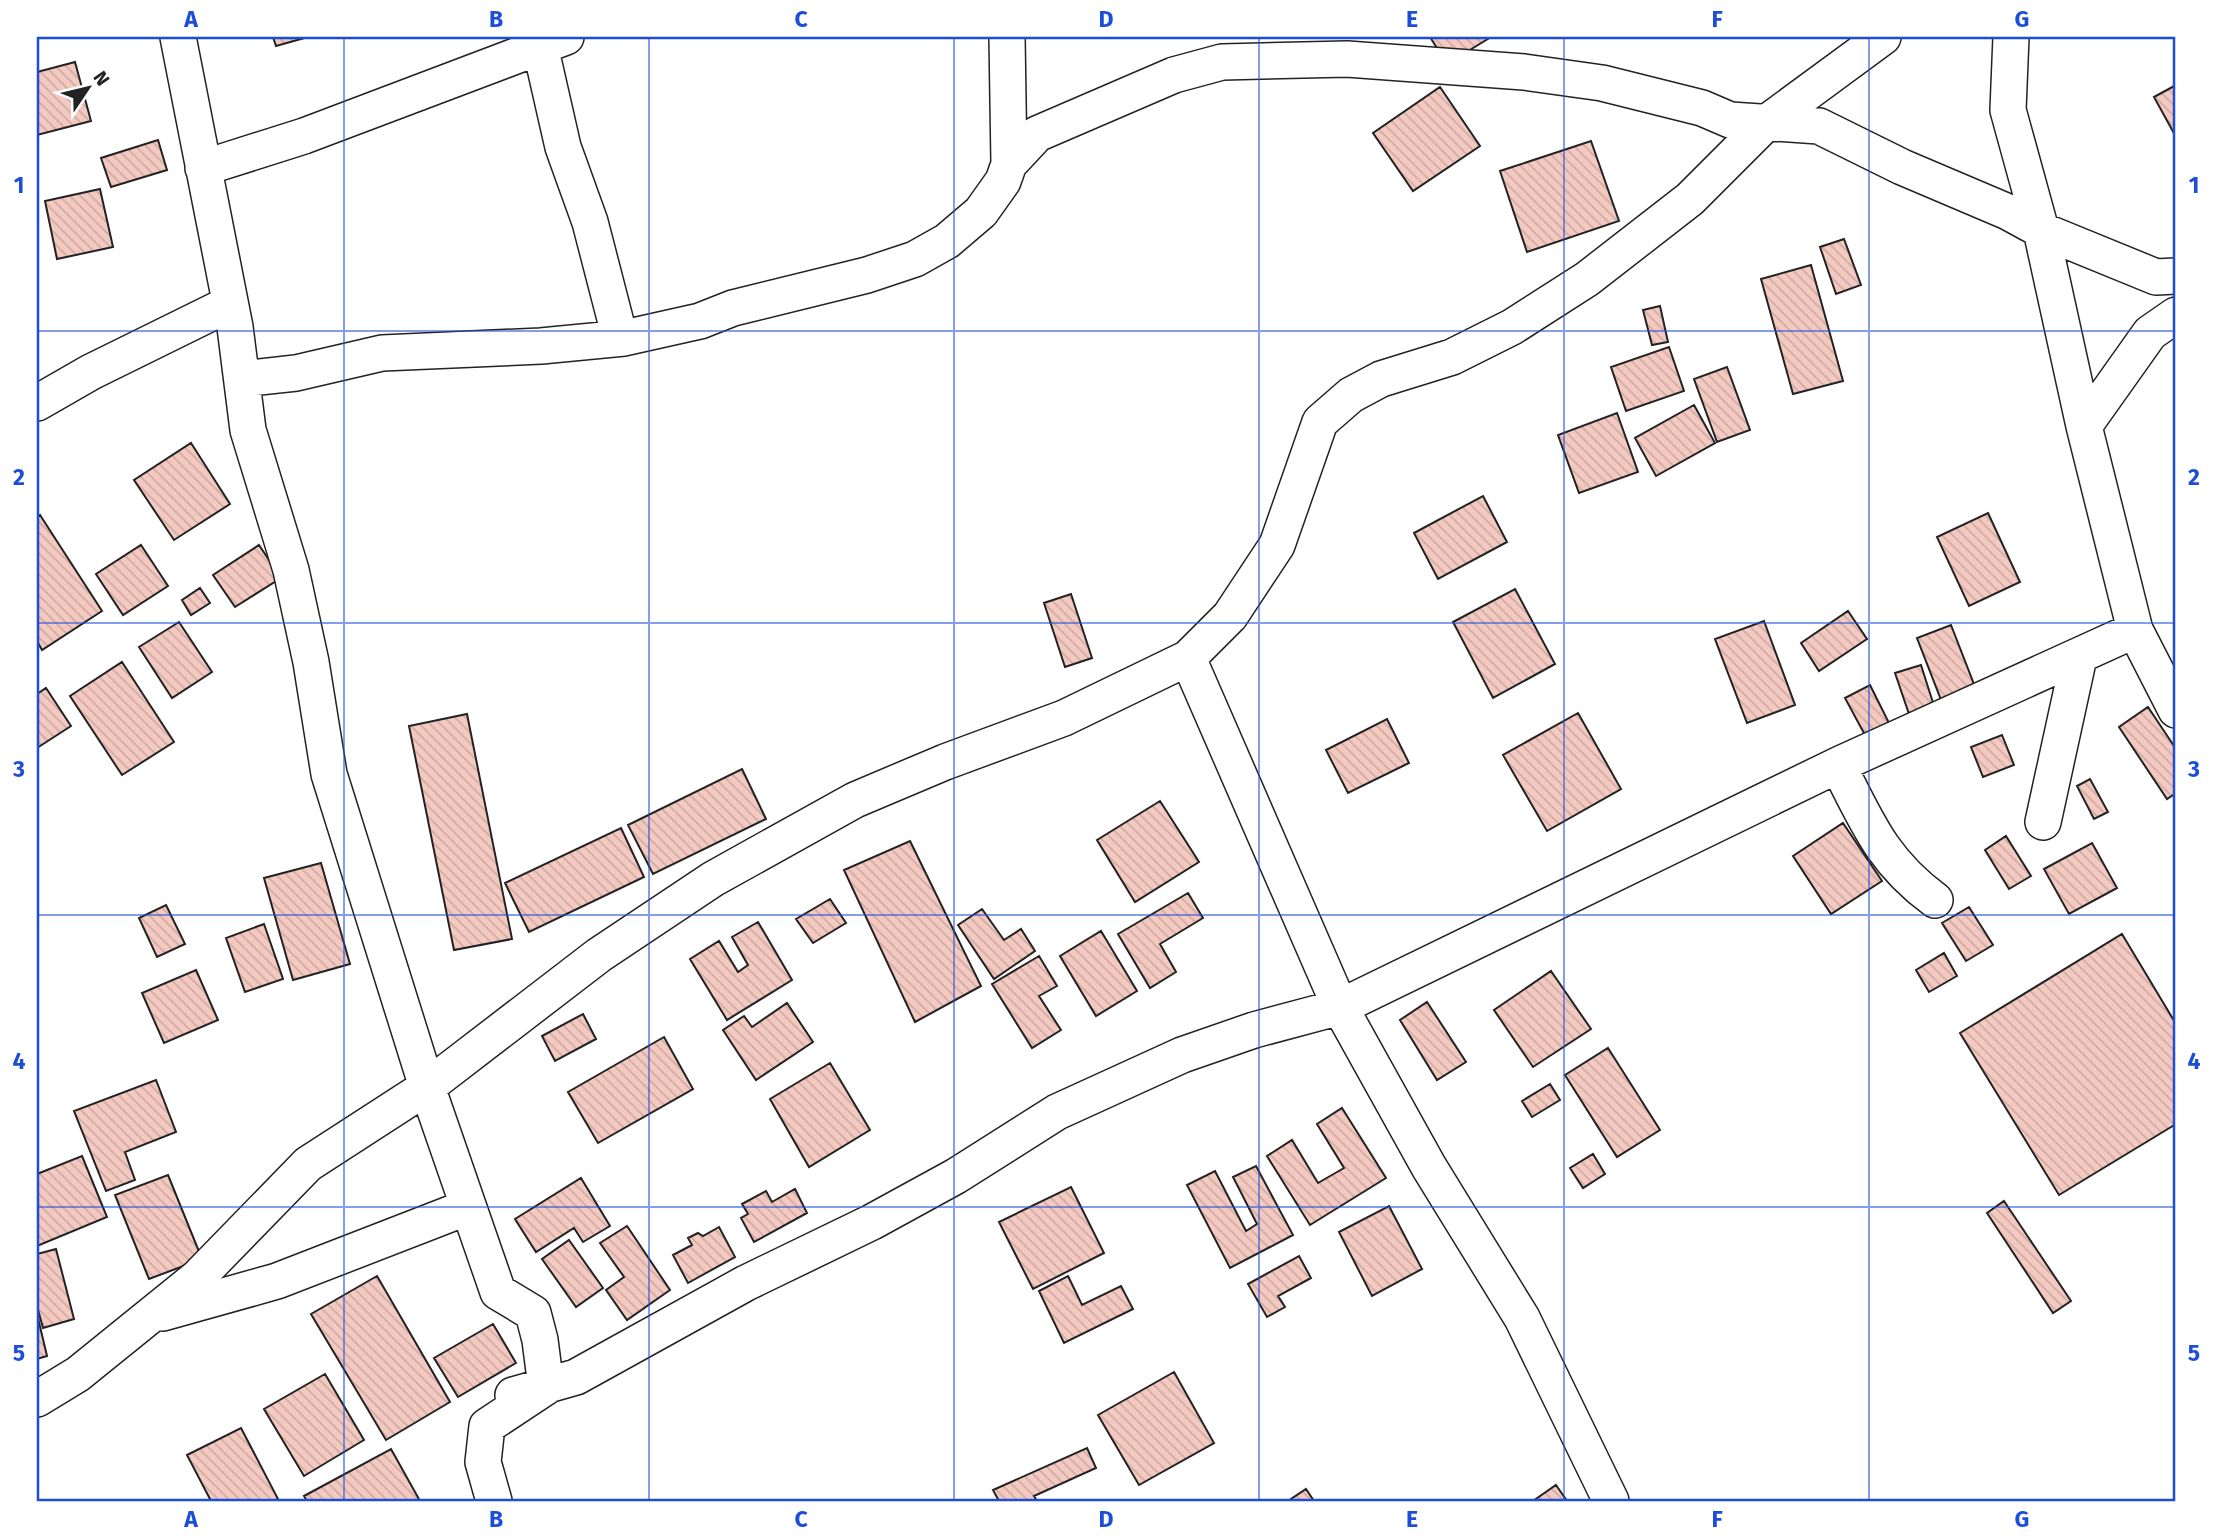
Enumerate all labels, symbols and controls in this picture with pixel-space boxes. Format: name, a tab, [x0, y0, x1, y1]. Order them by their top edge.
text: A	[183, 5, 198, 33]
text: B	[489, 5, 503, 33]
text: C	[794, 5, 808, 33]
text: D	[1099, 5, 1114, 33]
text: E	[1406, 5, 1418, 33]
text: F	[1711, 5, 1723, 33]
text: G	[2015, 5, 2029, 33]
north arrow	[52, 52, 122, 122]
text: N	[88, 67, 115, 90]
text: 1	[14, 171, 24, 199]
text: 1	[2189, 171, 2199, 199]
text: 2	[13, 463, 25, 491]
text: 2	[2188, 463, 2200, 491]
text: 3	[12, 755, 25, 783]
text: 3	[2187, 755, 2200, 783]
text: 4	[13, 1047, 26, 1075]
text: 4	[2188, 1047, 2201, 1075]
text: 5	[13, 1339, 25, 1367]
text: 5	[2188, 1339, 2200, 1367]
text: A	[183, 1505, 198, 1533]
text: B	[489, 1505, 503, 1533]
text: C	[794, 1505, 808, 1533]
text: D	[1099, 1505, 1114, 1533]
text: E	[1406, 1505, 1418, 1533]
text: F	[1711, 1505, 1723, 1533]
text: G	[2015, 1505, 2029, 1533]

